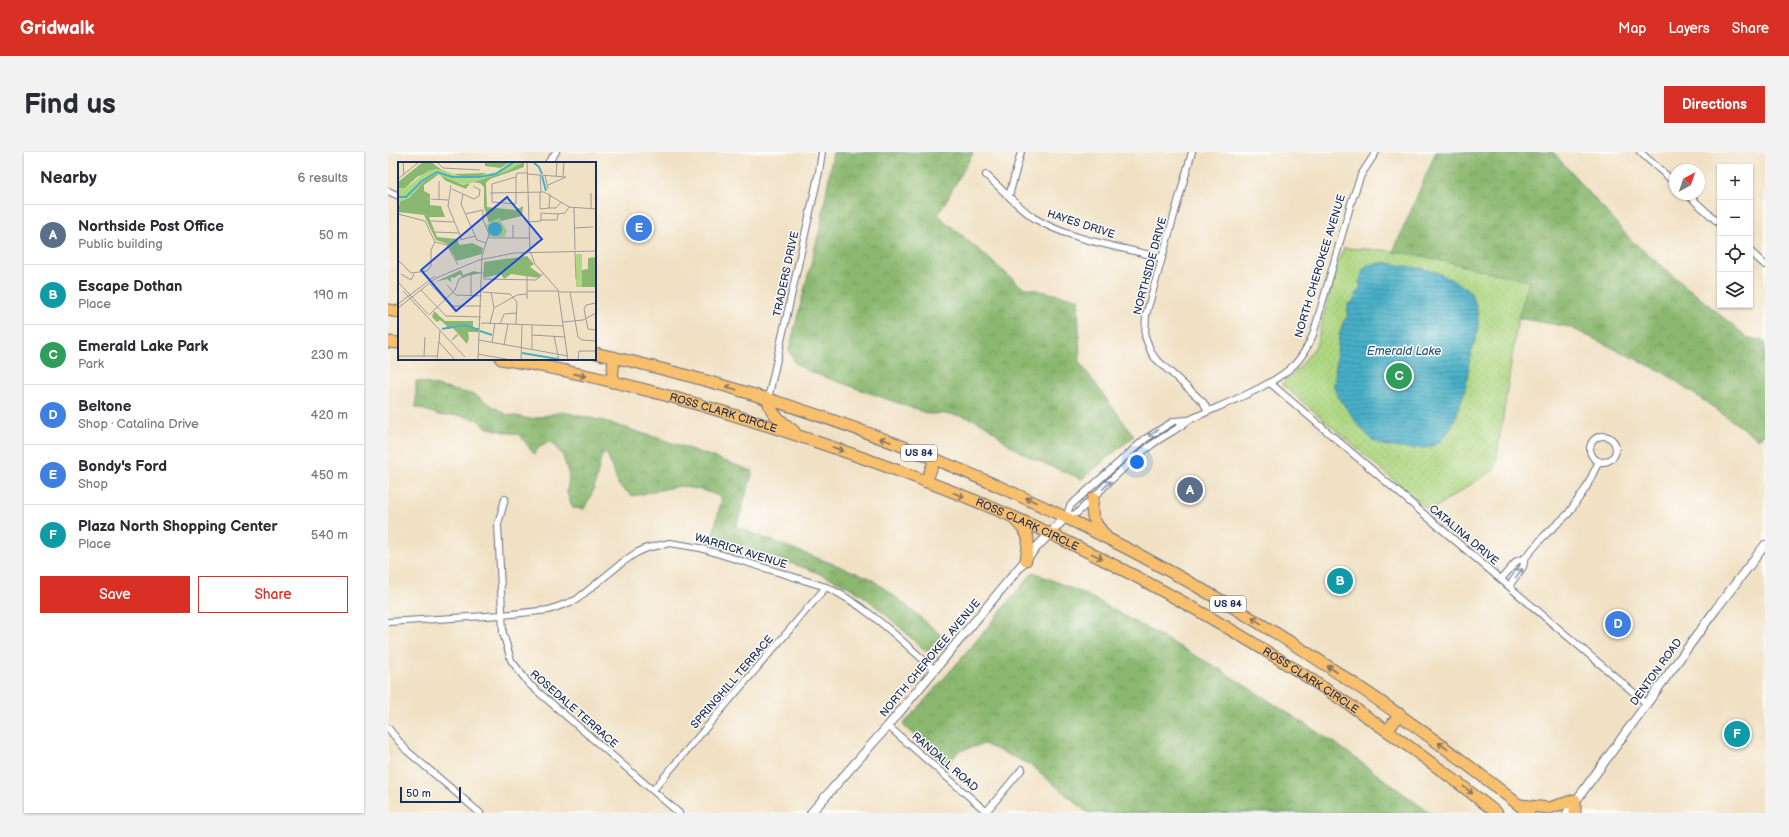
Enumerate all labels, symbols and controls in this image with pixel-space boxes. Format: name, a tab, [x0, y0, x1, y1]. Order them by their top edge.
text: Gridwalk	[20, 17, 95, 40]
text: Map	[1618, 20, 1646, 37]
text: Layers	[1668, 20, 1710, 37]
text: Share	[1732, 20, 1769, 37]
button: Directions	[1664, 86, 1765, 123]
text: Find us	[24, 88, 116, 121]
inset map	[398, 162, 596, 360]
north arrow	[1669, 164, 1705, 200]
map controls	[1717, 164, 1753, 308]
button: +	[1717, 164, 1753, 200]
text: Nearby	[40, 168, 97, 188]
text: 6 results	[298, 170, 348, 186]
street label: NORTH CHEROKEE AVENUE	[1292, 193, 1348, 339]
button: −	[1717, 200, 1753, 236]
street label: HAYES DRIVE	[1046, 207, 1116, 241]
pin: E	[626, 213, 652, 243]
street label: NORTHSIDE DRIVE	[1131, 216, 1169, 316]
text: Northside Post Office	[78, 217, 224, 236]
text: A	[49, 227, 57, 243]
text: 50 m	[319, 227, 348, 243]
street label: TRADERS DRIVE	[771, 230, 801, 318]
text: Public building	[78, 236, 163, 252]
button: locate	[1717, 236, 1753, 272]
button: layers	[1717, 272, 1753, 308]
text: Escape Dothan	[78, 277, 182, 296]
text: B	[48, 287, 58, 303]
text: 190 m	[314, 287, 348, 303]
text: Place	[78, 296, 111, 312]
text: Emerald Lake Park	[78, 337, 208, 356]
water label: Emerald Lake	[1367, 344, 1441, 359]
text: C	[48, 347, 58, 363]
text: 230 m	[311, 347, 348, 363]
text: Park	[78, 356, 104, 372]
pin: C	[1386, 361, 1412, 391]
one-way arrow	[573, 371, 586, 379]
one-way arrow	[725, 384, 738, 391]
street label: ROSS CLARK CIRCLE	[668, 390, 779, 435]
text: Beltone	[78, 397, 131, 416]
text: D	[48, 407, 58, 423]
text: 420 m	[310, 407, 348, 423]
text: Shop · Catalina Drive	[78, 416, 199, 432]
one-way arrow	[1148, 429, 1159, 437]
one-way arrow	[879, 435, 891, 443]
road number: US 84	[901, 445, 937, 461]
one-way arrow	[831, 446, 844, 453]
your location	[1127, 452, 1147, 472]
text: Bondy's Ford	[78, 457, 167, 476]
text: E	[49, 467, 57, 483]
text: 450 m	[311, 467, 348, 483]
pin: A	[1177, 475, 1203, 505]
text: Shop	[78, 476, 108, 492]
one-way arrow	[1102, 480, 1112, 489]
one-way arrow	[953, 492, 965, 500]
street label: ROSS CLARK CIRCLE	[974, 495, 1081, 553]
one-way arrow	[1025, 496, 1037, 504]
street label: CATALINA DRIVE	[1427, 502, 1501, 568]
text: Plaza North Shopping Center	[78, 517, 277, 536]
text: F	[49, 527, 57, 543]
text: 540 m	[311, 527, 348, 543]
street label: WARRICK AVENUE	[693, 531, 789, 571]
text: Place	[78, 536, 111, 552]
one-way arrow	[1091, 553, 1103, 561]
pin: B	[1327, 566, 1353, 596]
one-way arrow	[1515, 567, 1523, 578]
button: Save	[40, 576, 190, 613]
button: Share	[198, 576, 348, 613]
road number: US 84	[1210, 596, 1246, 612]
street label: NORTH CHEROKEE AVENUE	[877, 597, 983, 719]
pin: D	[1605, 609, 1631, 639]
one-way arrow	[1252, 617, 1263, 625]
street label: SPRINGHILL TERRACE	[688, 633, 776, 731]
street label: DENTON ROAD	[1627, 636, 1685, 708]
street label: ROSS CLARK CIRCLE	[1261, 644, 1361, 716]
one-way arrow	[1327, 664, 1338, 673]
street label: ROSEDALE TERRACE	[528, 667, 620, 751]
pin: F	[1724, 719, 1750, 749]
street label: RANDALL ROAD	[909, 730, 981, 794]
one-way arrow	[1438, 741, 1449, 750]
scale bar	[400, 785, 461, 804]
one-way arrow	[1463, 785, 1474, 794]
text: 50 m	[406, 787, 431, 800]

